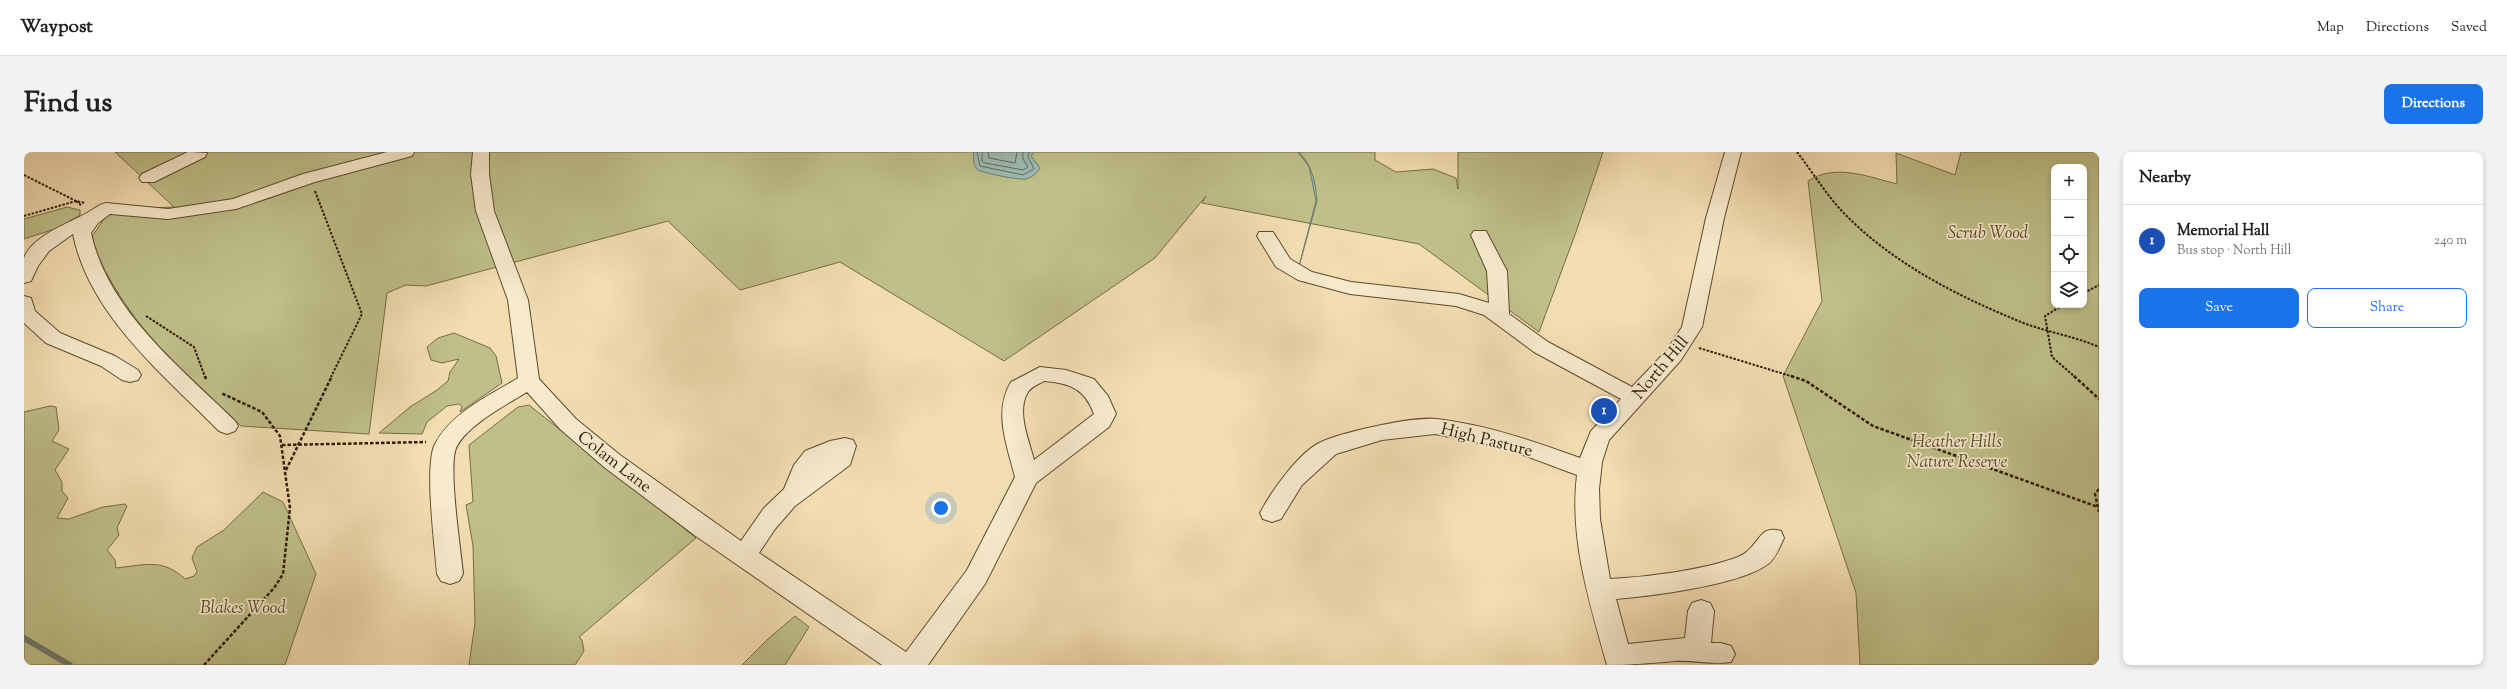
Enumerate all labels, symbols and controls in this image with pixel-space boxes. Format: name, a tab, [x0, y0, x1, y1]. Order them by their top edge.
text: Waypost	[20, 14, 93, 41]
text: Map	[2317, 18, 2344, 38]
text: Directions	[2366, 18, 2429, 38]
text: Saved	[2451, 18, 2487, 38]
text: Find us	[24, 84, 112, 124]
button: Directions	[2384, 84, 2483, 124]
map controls	[2051, 164, 2087, 308]
button: +	[2051, 164, 2087, 200]
text: Nearby	[2139, 166, 2191, 190]
button: −	[2051, 200, 2087, 236]
text: Memorial Hall	[2177, 221, 2269, 242]
park label: Scrub Wood	[1948, 222, 2029, 246]
text: 1	[2150, 232, 2154, 250]
text: 240 m	[2434, 232, 2467, 250]
button: locate	[2051, 236, 2087, 272]
text: Bus stop · North Hill	[2177, 242, 2291, 260]
button: layers	[2051, 272, 2087, 308]
button: Save	[2139, 288, 2299, 328]
button: Share	[2307, 288, 2467, 328]
street label: North Hill	[1628, 331, 1695, 405]
pin: 1	[1591, 396, 1617, 426]
street label: High Pasture	[1438, 418, 1535, 464]
street label: Colam Lane	[571, 426, 656, 499]
park label: Heather Hills Nature Reserve	[1907, 431, 2008, 475]
your location	[931, 498, 951, 518]
park label: Blakes Wood	[200, 597, 286, 621]

